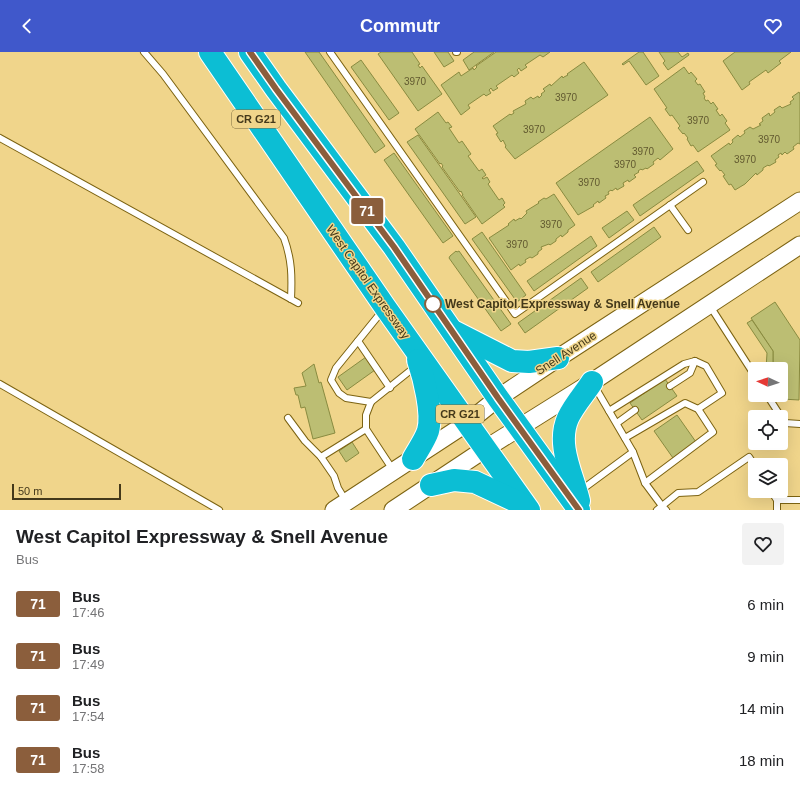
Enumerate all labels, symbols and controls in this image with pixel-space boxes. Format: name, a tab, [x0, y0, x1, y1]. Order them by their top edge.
icon: back	[16, 15, 38, 37]
icon: heart	[762, 15, 784, 37]
text: Commutr	[360, 16, 440, 36]
house number: 3970	[404, 76, 427, 87]
house number: 3970	[555, 92, 578, 103]
road number: CR G21	[232, 110, 280, 128]
house number: 3970	[687, 115, 710, 126]
house number: 3970	[523, 124, 546, 135]
house number: 3970	[758, 134, 781, 145]
house number: 3970	[632, 146, 655, 157]
house number: 3970	[734, 154, 757, 165]
house number: 3970	[614, 159, 637, 170]
house number: 3970	[578, 177, 601, 188]
line badge: 71	[349, 198, 385, 224]
text: 71	[359, 203, 375, 219]
house number: 3970	[540, 219, 563, 230]
street label: West Capitol Expressway	[323, 222, 413, 342]
house number: 3970	[506, 239, 529, 250]
marker: West Capitol Expressway & Snell Avenue	[424, 295, 442, 313]
place label: West Capitol Expressway & Snell Avenue	[445, 297, 680, 311]
street label: Snell Avenue	[533, 328, 599, 378]
north arrow	[748, 362, 788, 402]
map controls	[748, 362, 788, 498]
road number: CR G21	[436, 405, 484, 423]
button: locate	[748, 410, 788, 450]
button: layers	[748, 458, 788, 498]
scale bar	[12, 482, 121, 501]
text: 50 m	[18, 485, 42, 497]
button: heart	[742, 523, 784, 565]
text: West Capitol Expressway & Snell Avenue	[16, 526, 388, 547]
text: Bus	[16, 552, 38, 567]
text: Bus	[72, 588, 100, 605]
text: 71	[30, 596, 46, 612]
text: 6 min	[747, 596, 784, 613]
text: 17:46	[72, 605, 105, 620]
text: Bus	[72, 640, 100, 657]
text: 71	[30, 648, 46, 664]
text: 9 min	[747, 648, 784, 665]
text: 17:49	[72, 657, 105, 672]
text: Bus	[72, 692, 100, 709]
text: 71	[30, 700, 46, 716]
text: 14 min	[739, 700, 784, 717]
text: 17:54	[72, 709, 105, 724]
text: Bus	[72, 744, 100, 761]
text: 71	[30, 752, 46, 768]
text: 18 min	[739, 752, 784, 769]
text: 17:58	[72, 761, 105, 776]

